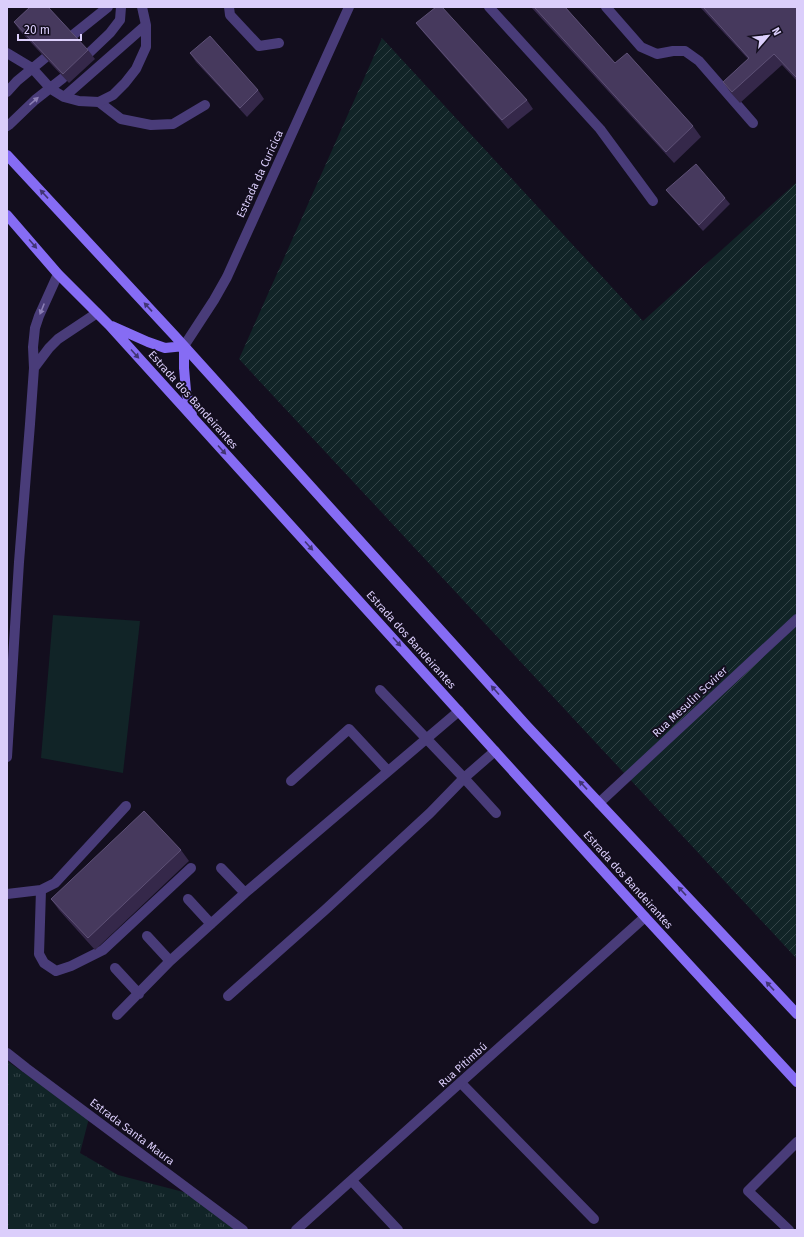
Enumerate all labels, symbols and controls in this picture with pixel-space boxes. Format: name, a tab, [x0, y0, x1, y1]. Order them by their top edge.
scale bar	[18, 16, 81, 42]
north arrow	[748, 16, 788, 56]
text: 20 m	[24, 23, 50, 37]
text: N	[769, 25, 784, 38]
one-way arrow	[29, 97, 40, 106]
street label: Estrada da Curicica	[234, 128, 286, 220]
one-way arrow	[39, 189, 48, 200]
one-way arrow	[28, 239, 37, 250]
one-way arrow	[143, 302, 152, 312]
one-way arrow	[38, 304, 44, 316]
street label: Estrada dos Bandeirantes	[146, 348, 240, 452]
one-way arrow	[130, 349, 139, 358]
one-way arrow	[217, 445, 227, 455]
one-way arrow	[305, 541, 314, 551]
street label: Estrada dos Bandeirantes	[364, 588, 458, 692]
one-way arrow	[392, 638, 401, 647]
street label: Rua Mesulin Scvirer	[650, 663, 731, 740]
one-way arrow	[490, 685, 499, 696]
one-way arrow	[579, 781, 588, 790]
street label: Estrada dos Bandeirantes	[581, 828, 675, 932]
one-way arrow	[677, 885, 686, 896]
one-way arrow	[766, 981, 775, 991]
street label: Rua Pitimbú	[436, 1040, 490, 1090]
street label: Estrada Santa Maura	[87, 1096, 177, 1168]

